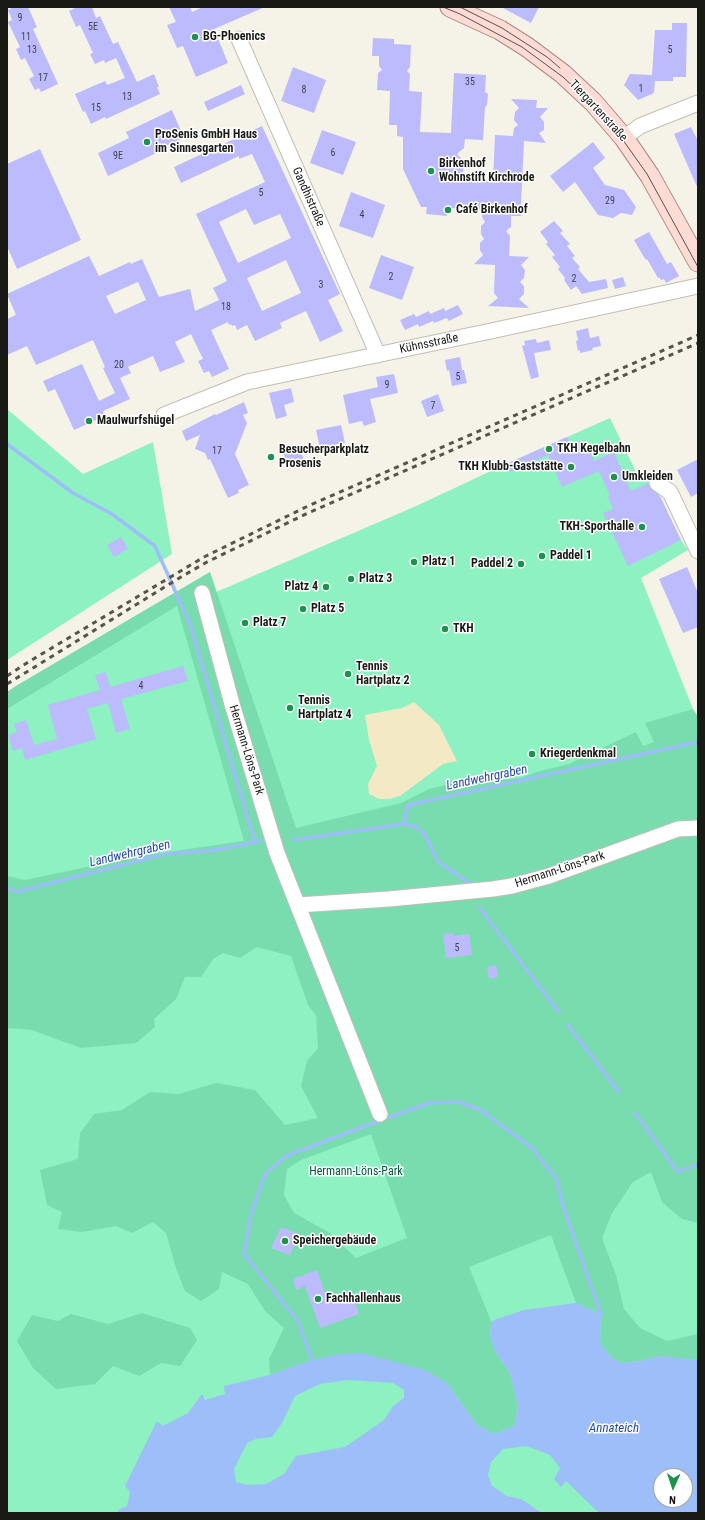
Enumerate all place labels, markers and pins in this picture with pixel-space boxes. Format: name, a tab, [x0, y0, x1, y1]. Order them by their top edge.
place label: BG-Phoenics	[203, 30, 265, 44]
marker: BG-Phoenics	[190, 32, 200, 42]
place label: ProSenis GmbH Haus im Sinnesgarten	[155, 128, 257, 156]
marker: ProSenis GmbH Haus im Sinnesgarten	[142, 137, 152, 147]
place label: Birkenhof Wohnstift Kirchrode	[439, 157, 534, 185]
marker: Birkenhof Wohnstift Kirchrode	[426, 166, 436, 176]
place label: Café Birkenhof	[456, 203, 528, 217]
marker: Café Birkenhof	[443, 205, 453, 215]
place label: Maulwurfshügel	[97, 414, 174, 428]
marker: Maulwurfshügel	[84, 416, 94, 426]
place label: TKH Kegelbahn	[557, 442, 631, 456]
place label: Besucherparkplatz Prosenis	[279, 443, 369, 471]
marker: TKH Kegelbahn	[544, 444, 554, 454]
marker: Besucherparkplatz Prosenis	[266, 452, 276, 462]
place label: TKH Klubb-Gaststätte	[458, 460, 563, 474]
marker: TKH Klubb-Gaststätte	[566, 462, 576, 472]
place label: Umkleiden	[622, 470, 673, 484]
marker: Umkleiden	[609, 472, 619, 482]
place label: TKH-Sporthalle	[559, 520, 634, 534]
marker: TKH-Sporthalle	[637, 522, 647, 532]
place label: Paddel 1	[550, 549, 592, 563]
marker: Paddel 1	[537, 551, 547, 561]
place label: Platz 1	[422, 555, 455, 569]
marker: Platz 1	[409, 557, 419, 567]
place label: Paddel 2	[471, 557, 513, 571]
marker: Paddel 2	[516, 559, 526, 569]
place label: Platz 3	[359, 572, 392, 586]
marker: Platz 3	[346, 574, 356, 584]
place label: Platz 4	[285, 580, 318, 594]
marker: Platz 4	[321, 582, 331, 592]
place label: Platz 5	[311, 602, 344, 616]
marker: Platz 5	[298, 604, 308, 614]
place label: Platz 7	[253, 616, 286, 630]
marker: Platz 7	[240, 618, 250, 628]
place label: TKH	[453, 622, 474, 636]
marker: TKH	[440, 624, 450, 634]
place label: Tennis Hartplatz 2	[356, 660, 410, 688]
marker: Tennis Hartplatz 2	[343, 669, 353, 679]
place label: Tennis Hartplatz 4	[298, 694, 352, 722]
marker: Tennis Hartplatz 4	[285, 703, 295, 713]
place label: Kriegerdenkmal	[540, 747, 616, 761]
marker: Kriegerdenkmal	[527, 749, 537, 759]
place label: Speichergebäude	[293, 1234, 376, 1248]
marker: Speichergebäude	[280, 1236, 290, 1246]
place label: Fachhallenhaus	[326, 1292, 401, 1306]
marker: Fachhallenhaus	[313, 1294, 323, 1304]

